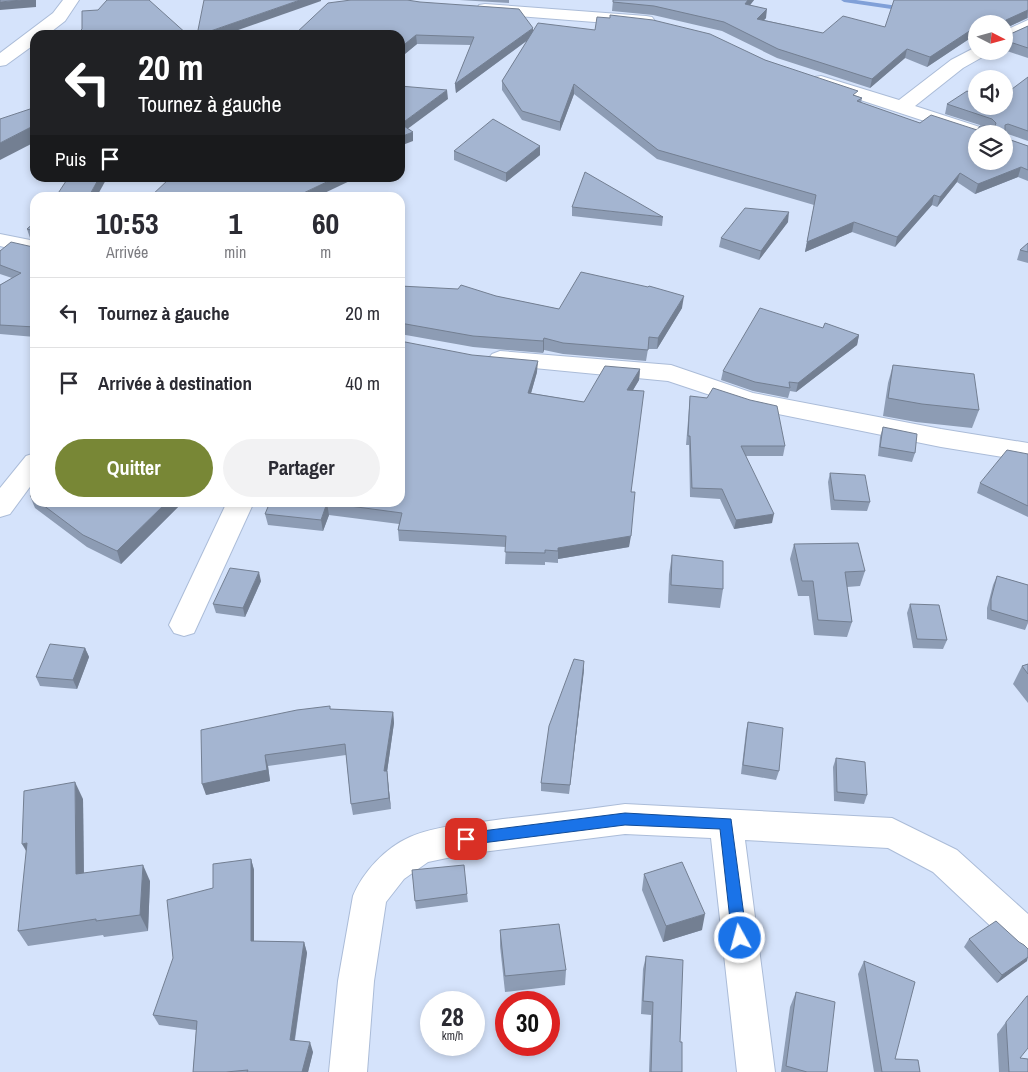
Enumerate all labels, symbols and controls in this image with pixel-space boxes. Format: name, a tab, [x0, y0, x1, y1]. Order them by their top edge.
north arrow	[968, 15, 1012, 60]
map controls	[968, 15, 1013, 170]
text: 20 m	[138, 44, 203, 91]
icon: left	[55, 50, 120, 115]
button: sound	[968, 70, 1013, 115]
text: Tournez à gauche	[138, 89, 281, 119]
button: layers	[968, 125, 1013, 170]
icon: arrive	[96, 145, 124, 173]
text: Puis	[55, 146, 86, 172]
text: 10:53	[96, 203, 159, 243]
text: 1	[228, 203, 242, 243]
text: 60	[312, 203, 339, 243]
text: Arrivée	[106, 241, 148, 263]
text: min	[224, 241, 246, 263]
text: m	[320, 241, 331, 263]
icon: left	[55, 299, 83, 327]
text: Tournez à gauche	[98, 300, 229, 326]
text: 20 m	[345, 300, 380, 326]
icon: arrive	[55, 369, 83, 397]
text: Arrivée à destination	[98, 370, 252, 396]
text: 40 m	[345, 370, 380, 396]
button: Quitter	[55, 439, 213, 497]
button: Partager	[223, 439, 380, 497]
pin	[445, 818, 487, 860]
icon: arrive	[452, 825, 480, 853]
position arrow	[713, 911, 765, 963]
speed limit sign: 30	[495, 991, 560, 1056]
text: 28	[441, 1000, 464, 1034]
text: km/h	[442, 1028, 463, 1044]

